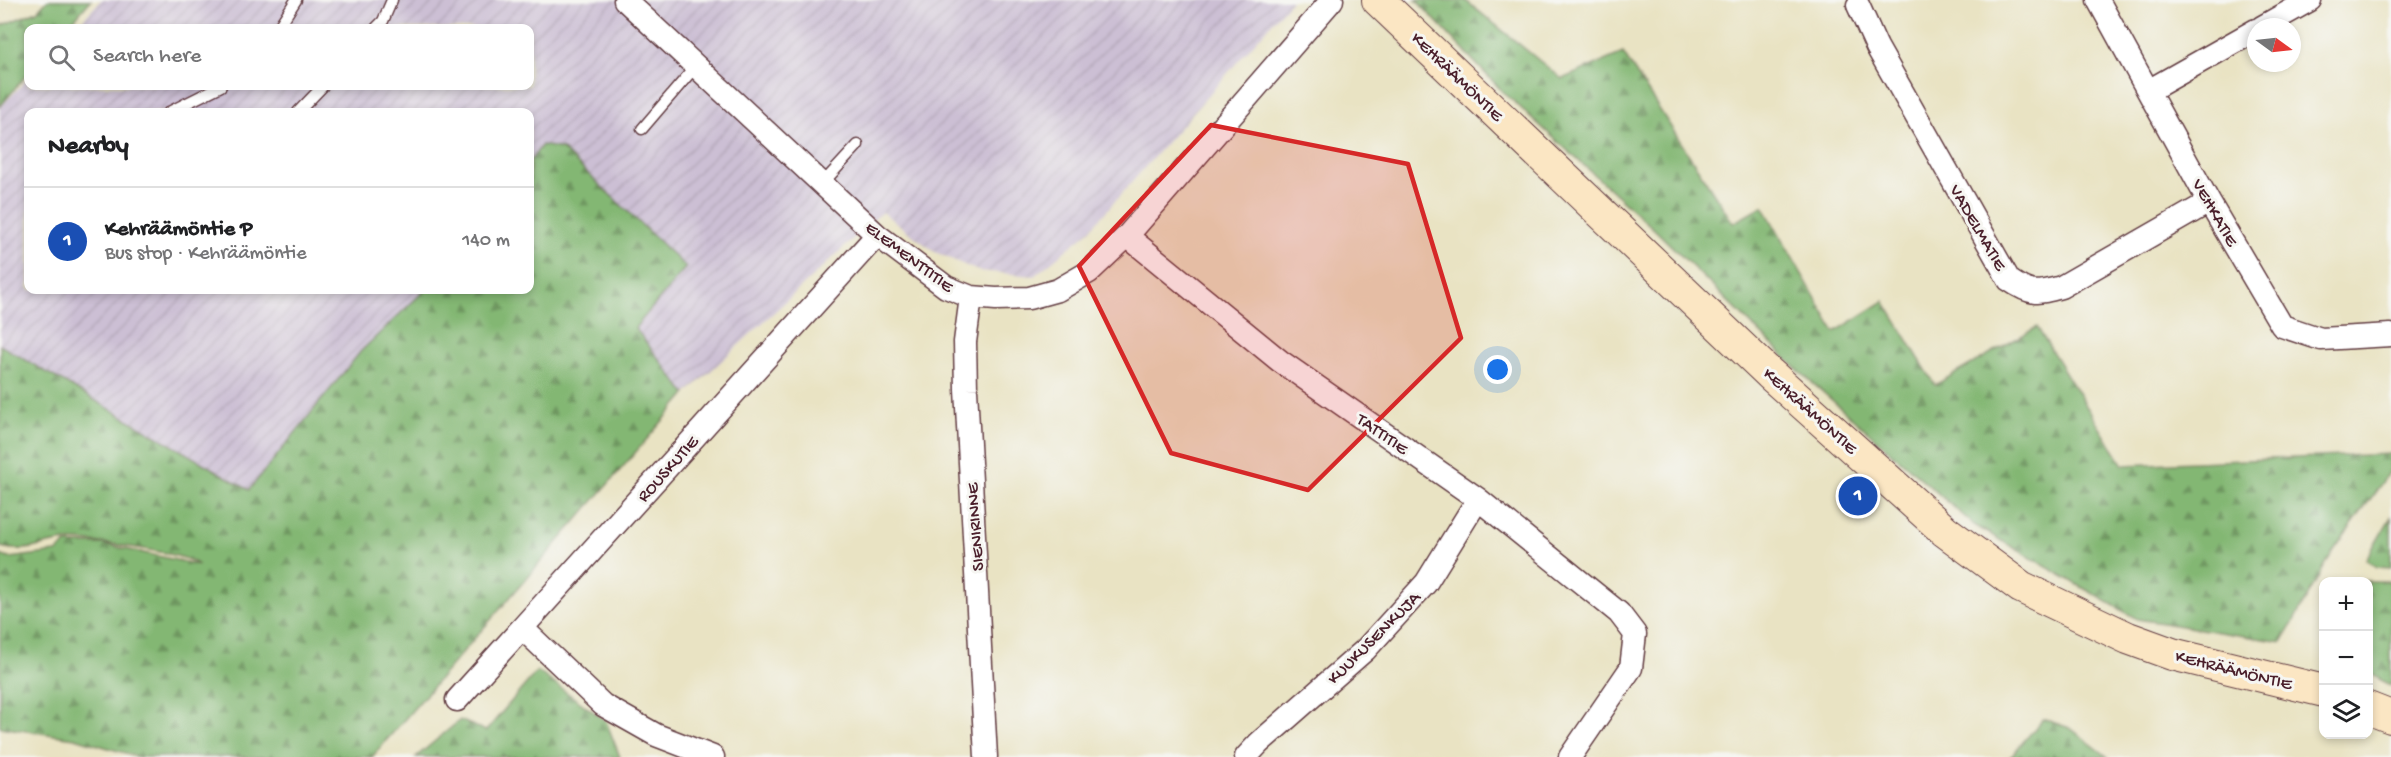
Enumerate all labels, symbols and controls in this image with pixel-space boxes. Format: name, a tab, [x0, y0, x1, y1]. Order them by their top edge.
north arrow	[2247, 18, 2301, 72]
search box	[24, 24, 534, 90]
street label: KEHRÄÄMÖNTIE	[1406, 29, 1507, 127]
icon: search	[45, 41, 78, 74]
text: Search here	[93, 44, 201, 70]
text: Nearby	[48, 132, 129, 163]
street label: VEHKATIE	[2186, 175, 2242, 251]
street label: VADELMATIE	[1943, 181, 2010, 276]
text: Kehräämöntie P	[105, 217, 252, 243]
street label: ELEMENTTITIE	[860, 218, 957, 298]
text: 1	[63, 230, 72, 253]
text: 140 m	[462, 230, 510, 253]
text: Bus stop · Kehräämöntie	[105, 243, 306, 266]
your location	[1483, 355, 1512, 384]
street label: KEHRÄÄMÖNTIE	[1758, 364, 1861, 460]
street label: TATTITIE	[1351, 409, 1412, 461]
street label: ROUSKUTIE	[634, 432, 705, 507]
pin: 1	[1838, 474, 1878, 518]
street label: SIENIRINNE	[963, 481, 990, 572]
map controls	[2319, 577, 2373, 739]
button: +	[2319, 577, 2373, 631]
street label: KUUKUSENKUJA	[1324, 587, 1427, 690]
button: −	[2319, 631, 2373, 685]
street label: KEHRÄÄMÖNTIE	[2173, 647, 2295, 696]
button: layers	[2319, 685, 2373, 739]

